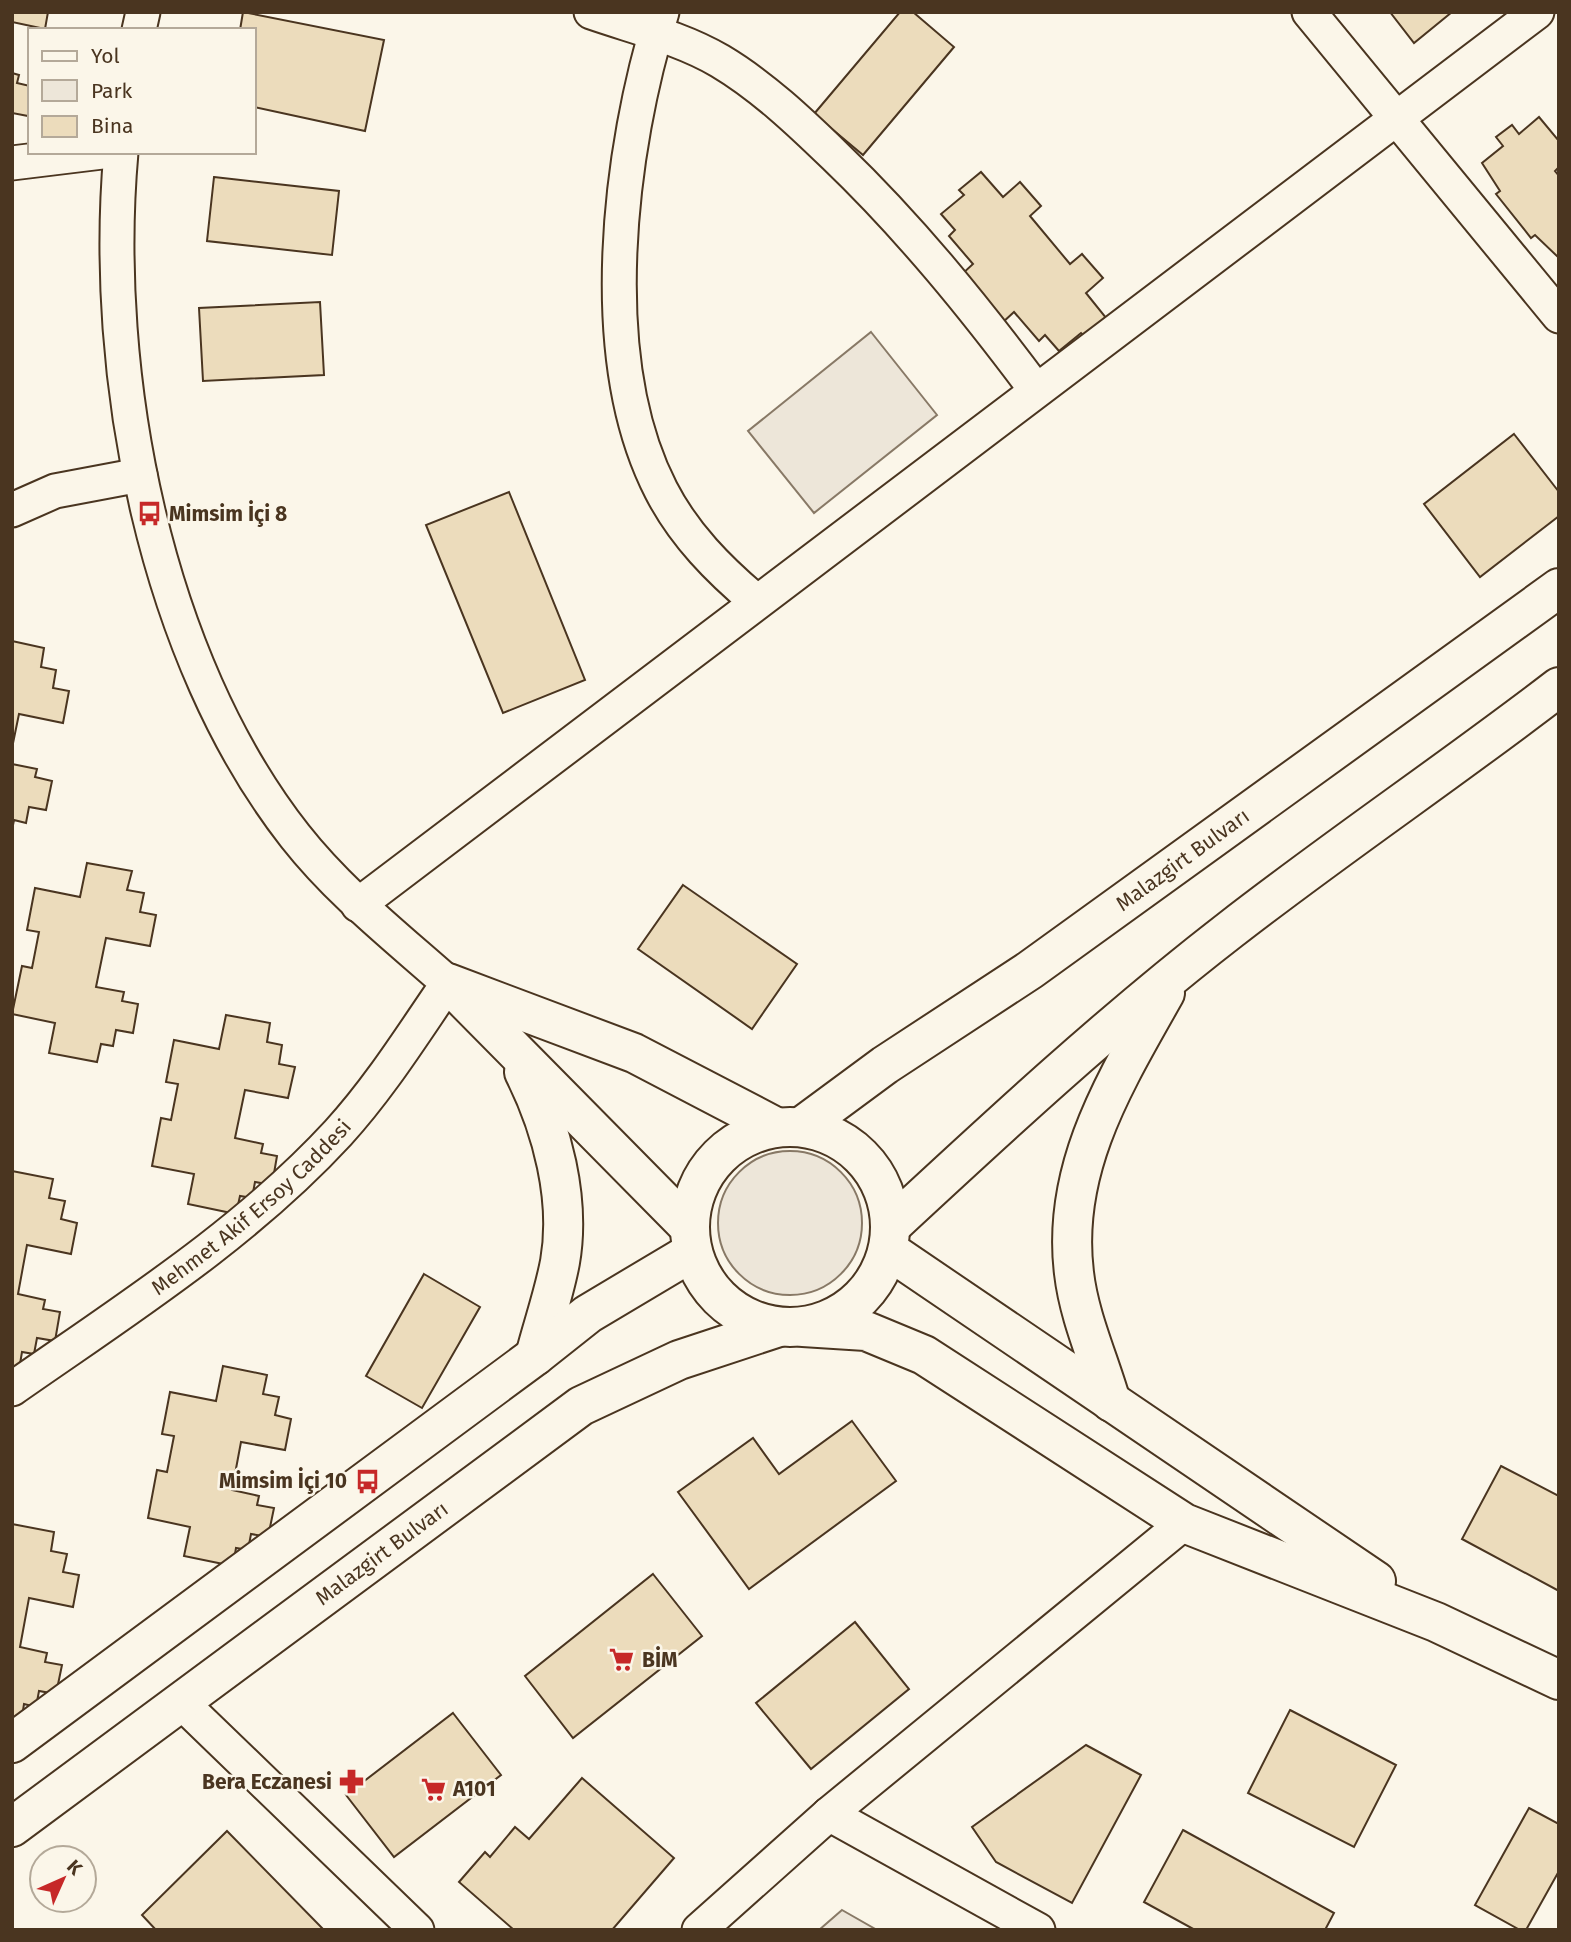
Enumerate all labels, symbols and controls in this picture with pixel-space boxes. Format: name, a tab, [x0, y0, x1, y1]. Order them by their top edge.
legend	[28, 28, 256, 154]
text: Yol	[91, 43, 120, 69]
text: Park	[91, 78, 133, 104]
text: Bina	[91, 113, 133, 139]
bus stop icon: Mimsim İçi 8	[135, 500, 163, 528]
place label: Mimsim İçi 8	[169, 500, 287, 527]
street label: Malazgirt Bulvarı	[1111, 803, 1255, 917]
street label: Mehmet Akif Ersoy Caddesi	[146, 1114, 357, 1301]
place label: Mimsim İçi 10	[219, 1467, 347, 1494]
bus stop icon: Mimsim İçi 10	[353, 1467, 381, 1495]
street label: Malazgirt Bulvarı	[310, 1496, 453, 1611]
supermarket icon: BİM	[608, 1646, 636, 1674]
place label: BİM	[642, 1646, 678, 1673]
pharmacy icon: Bera Eczanesi	[338, 1768, 366, 1796]
place label: Bera Eczanesi	[202, 1769, 332, 1795]
supermarket icon: A101	[419, 1775, 447, 1803]
place label: A101	[452, 1776, 496, 1802]
north arrow	[28, 1844, 98, 1914]
text: K	[62, 1855, 88, 1880]

